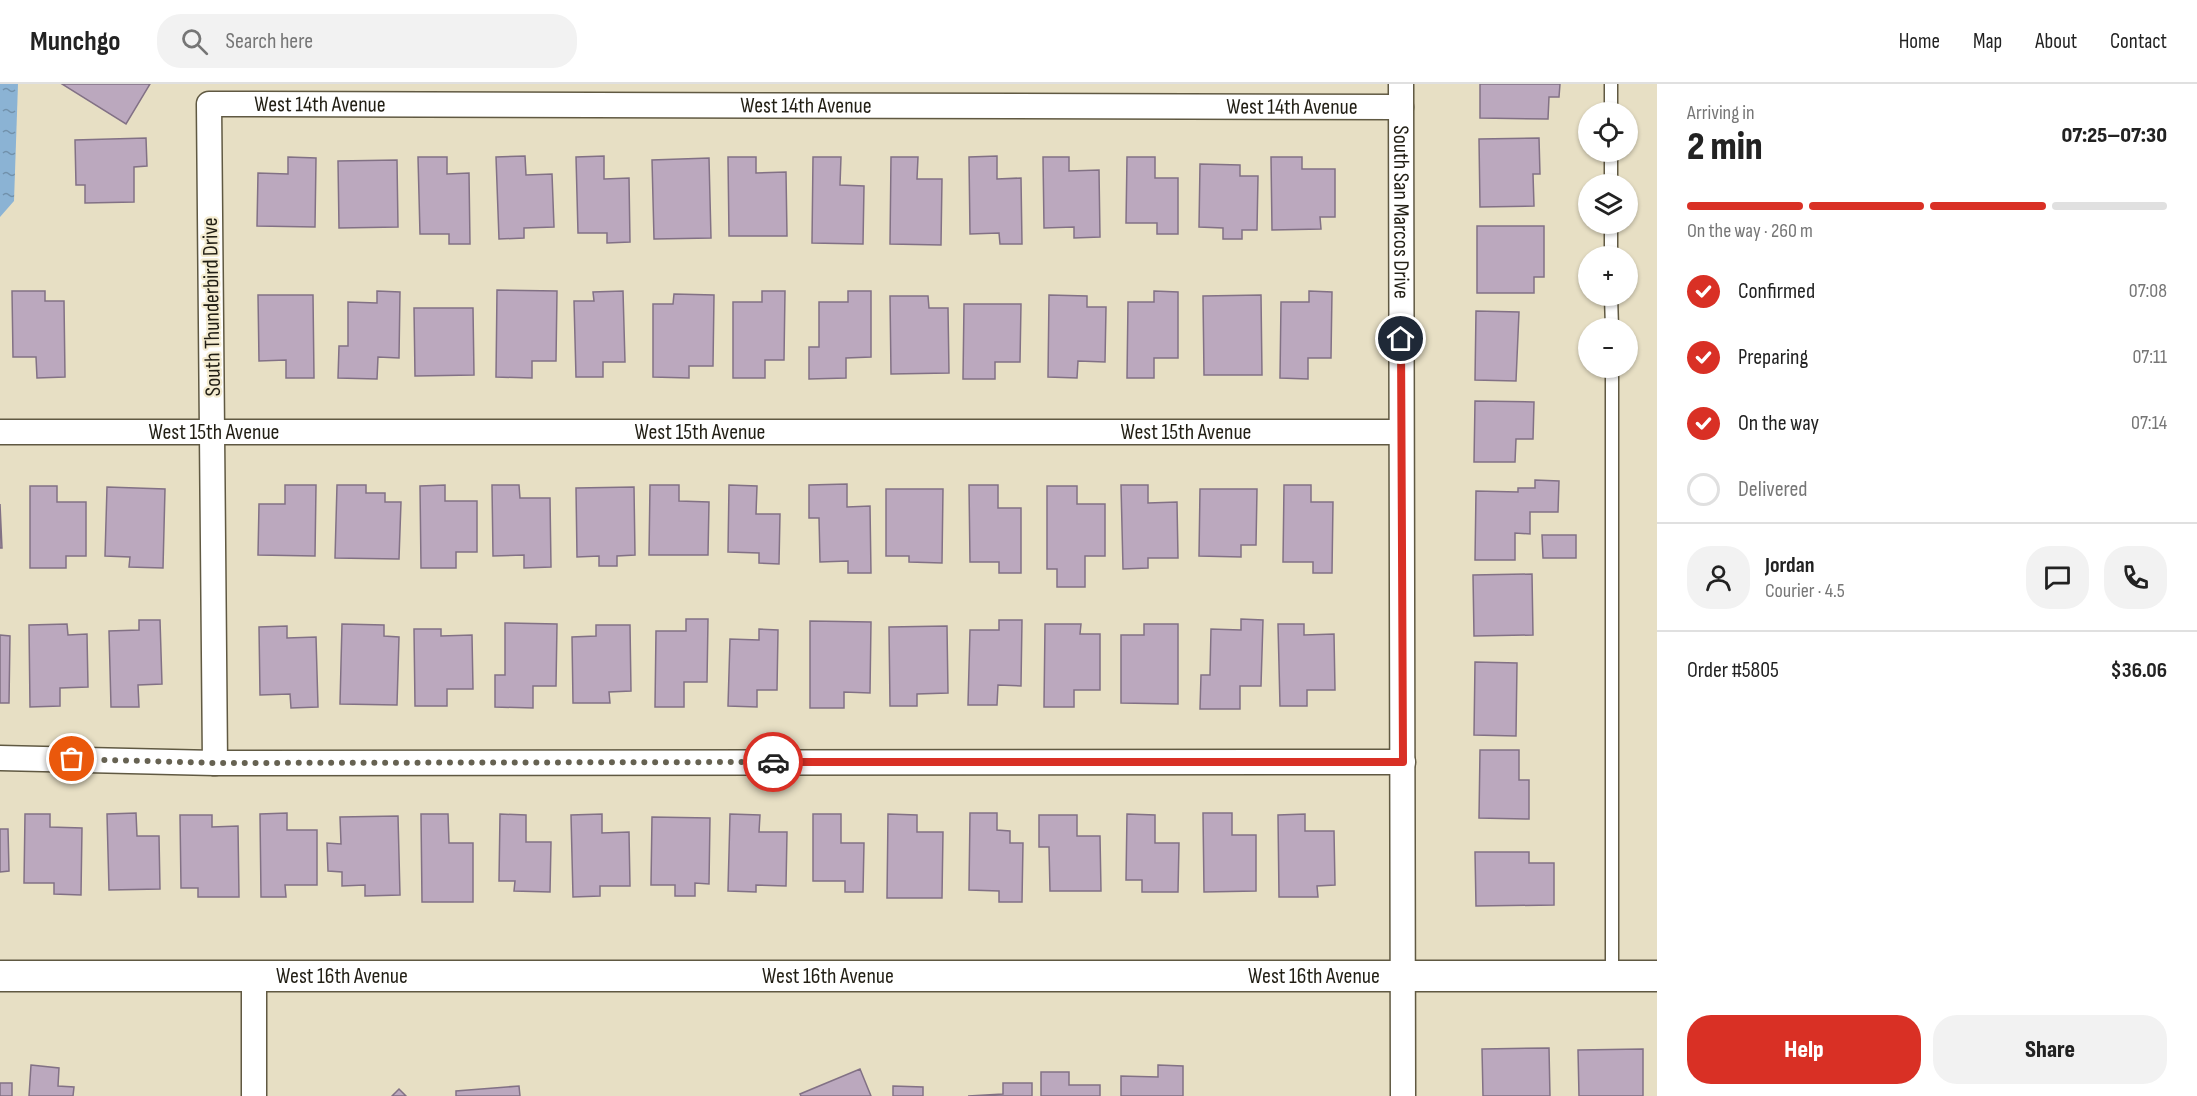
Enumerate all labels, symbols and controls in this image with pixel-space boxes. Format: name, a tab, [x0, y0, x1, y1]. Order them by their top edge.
search box	[157, 14, 577, 68]
text: Munchgo	[30, 25, 121, 58]
icon: search	[178, 25, 211, 58]
text: Search here	[226, 28, 313, 55]
text: Home	[1899, 29, 1940, 54]
text: Map	[1973, 29, 2002, 54]
text: About	[2035, 29, 2077, 54]
text: Contact	[2110, 29, 2167, 54]
street label: West 14th Avenue	[254, 91, 386, 118]
street label: West 14th Avenue	[740, 92, 872, 119]
street label: West 14th Avenue	[1226, 93, 1358, 120]
text: Arriving in	[1687, 101, 1755, 125]
map controls	[1578, 102, 1638, 378]
button: locate	[1578, 102, 1638, 162]
text: 07:25–07:30	[2061, 122, 2167, 149]
text: 2 min	[1687, 124, 1763, 171]
street label: South San Marcos Drive	[1388, 125, 1415, 299]
button: layers	[1578, 174, 1638, 234]
street label: South Thunderbird Drive	[197, 217, 227, 397]
text: On the way · 260 m	[1687, 219, 1813, 243]
button: +	[1578, 246, 1638, 306]
icon: check	[1687, 275, 1720, 308]
text: Confirmed	[1738, 278, 1815, 305]
text: 07:08	[2129, 279, 2167, 303]
pin	[1375, 313, 1426, 364]
button: −	[1578, 318, 1638, 378]
icon: home	[1384, 322, 1417, 355]
icon: check	[1687, 341, 1720, 374]
text: Preparing	[1738, 344, 1808, 371]
text: 07:11	[2132, 345, 2167, 369]
icon: check	[1687, 407, 1720, 440]
text: On the way	[1738, 410, 1819, 437]
text: 07:14	[2131, 411, 2167, 435]
street label: West 15th Avenue	[149, 419, 279, 446]
street label: West 15th Avenue	[635, 419, 765, 446]
street label: West 15th Avenue	[1121, 419, 1251, 446]
text: Delivered	[1738, 476, 1807, 503]
button: person	[1687, 546, 1750, 609]
button: chat	[2026, 546, 2089, 609]
button: phone	[2104, 546, 2167, 609]
text: Jordan	[1765, 552, 1814, 579]
text: Courier · 4.5	[1765, 579, 1845, 603]
text: Order #5805	[1687, 657, 1779, 684]
text: $36.06	[2111, 657, 2167, 684]
courier	[743, 732, 803, 792]
pin	[46, 733, 97, 784]
icon: bag	[55, 742, 88, 775]
icon: car	[757, 746, 790, 779]
street label: West 16th Avenue	[276, 963, 408, 990]
street label: West 16th Avenue	[762, 963, 894, 990]
street label: West 16th Avenue	[1248, 963, 1380, 990]
button: Help	[1687, 1015, 1921, 1084]
button: Share	[1933, 1015, 2167, 1084]

